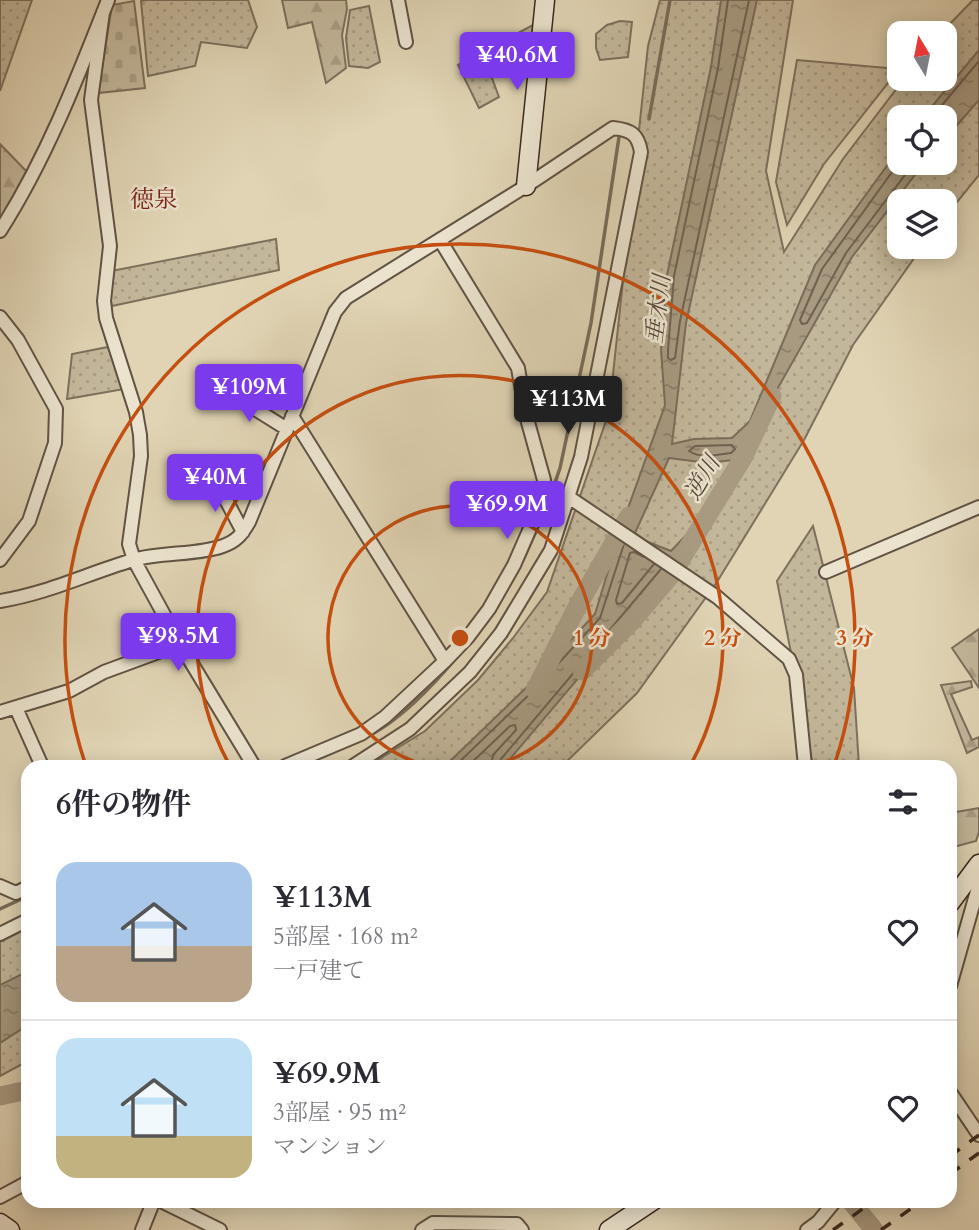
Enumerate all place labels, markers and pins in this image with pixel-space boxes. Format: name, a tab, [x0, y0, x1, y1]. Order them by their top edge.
pin: ¥40.6M	[460, 32, 574, 92]
pin: ¥109M	[200, 364, 298, 424]
pin: ¥113M	[519, 376, 617, 436]
pin: ¥40M	[174, 454, 256, 514]
pin: ¥69.9M	[450, 482, 564, 541]
pin: ¥98.5M	[121, 614, 235, 673]
centre of rings	[448, 626, 472, 650]

